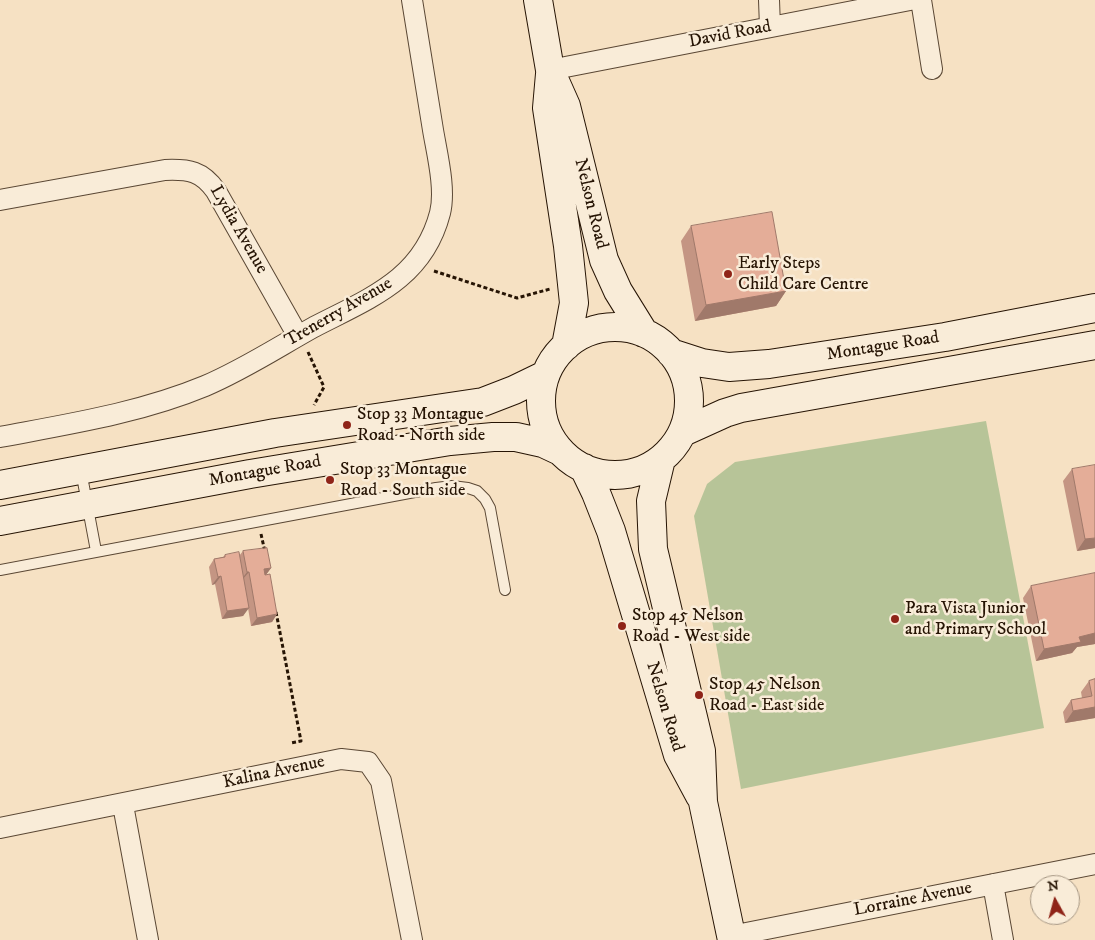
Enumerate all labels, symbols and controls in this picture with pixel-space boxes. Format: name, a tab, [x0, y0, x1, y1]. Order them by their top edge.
street label: David Road	[687, 16, 773, 54]
street label: Nelson Road	[568, 156, 612, 252]
street label: Lydia Avenue	[204, 182, 272, 278]
place label: Early Steps Child Care Centre	[738, 253, 869, 296]
marker: Early Steps Child Care Centre	[722, 268, 734, 280]
street label: Trenerry Avenue	[281, 274, 397, 352]
street label: Montague Road	[825, 327, 941, 367]
place label: Stop 33 Montague Road - North side	[357, 404, 485, 446]
marker: Stop 33 Montague Road - North side	[341, 419, 353, 431]
street label: Montague Road	[207, 451, 323, 493]
place label: Stop 33 Montague Road - South side	[340, 459, 467, 502]
marker: Stop 33 Montague Road - South side	[324, 474, 336, 486]
place label: Para Vista Junior and Primary School	[905, 598, 1046, 640]
place label: Stop 45 Nelson Road - West side	[632, 605, 750, 648]
marker: Para Vista Junior and Primary School	[889, 613, 901, 625]
marker: Stop 45 Nelson Road - West side	[616, 620, 628, 632]
street label: Nelson Road	[640, 660, 688, 754]
place label: Stop 45 Nelson Road - East side	[709, 674, 824, 716]
marker: Stop 45 Nelson Road - East side	[693, 689, 705, 701]
street label: Kalina Avenue	[221, 752, 327, 794]
north arrow	[1030, 875, 1080, 925]
text: N	[1046, 876, 1060, 896]
street label: Lorraine Avenue	[852, 878, 974, 922]

